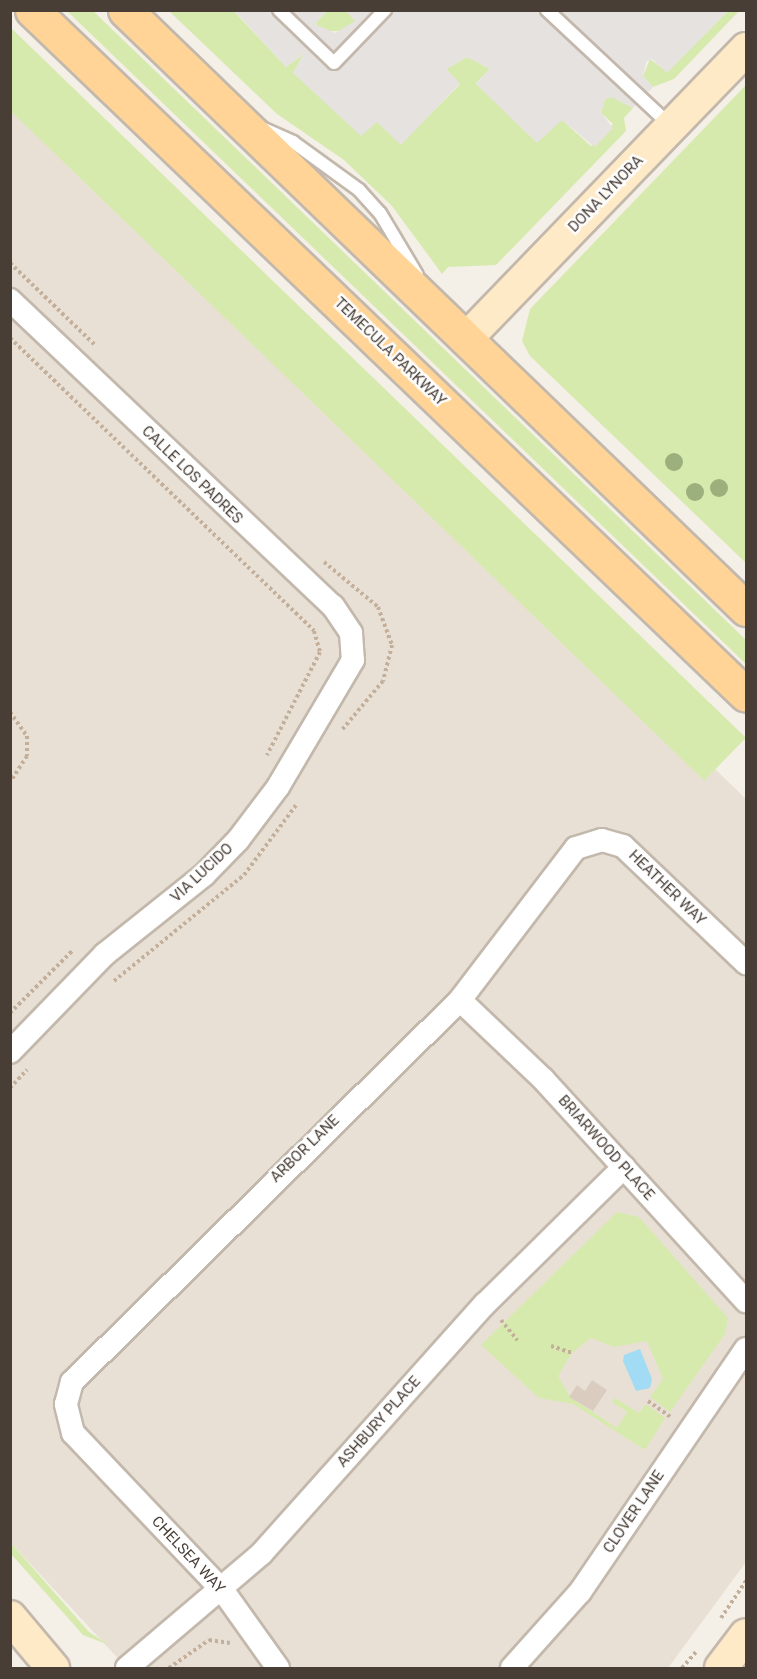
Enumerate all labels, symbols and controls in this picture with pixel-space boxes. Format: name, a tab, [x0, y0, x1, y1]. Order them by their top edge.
street label: DONA LYNORA	[565, 152, 647, 236]
street label: TEMECULA PARKWAY	[330, 294, 450, 410]
street label: CALLE LOS PADRES	[138, 422, 246, 528]
street label: VIA LUCIDO	[167, 840, 237, 906]
street label: HEATHER WAY	[625, 847, 709, 929]
street label: BRIARWOOD PLACE	[554, 1092, 658, 1204]
street label: ARBOR LANE	[267, 1112, 343, 1186]
street label: ASHBURY PLACE	[334, 1373, 424, 1471]
street label: CLOVER LANE	[600, 1467, 668, 1557]
street label: CHELSEA WAY	[148, 1513, 228, 1597]

